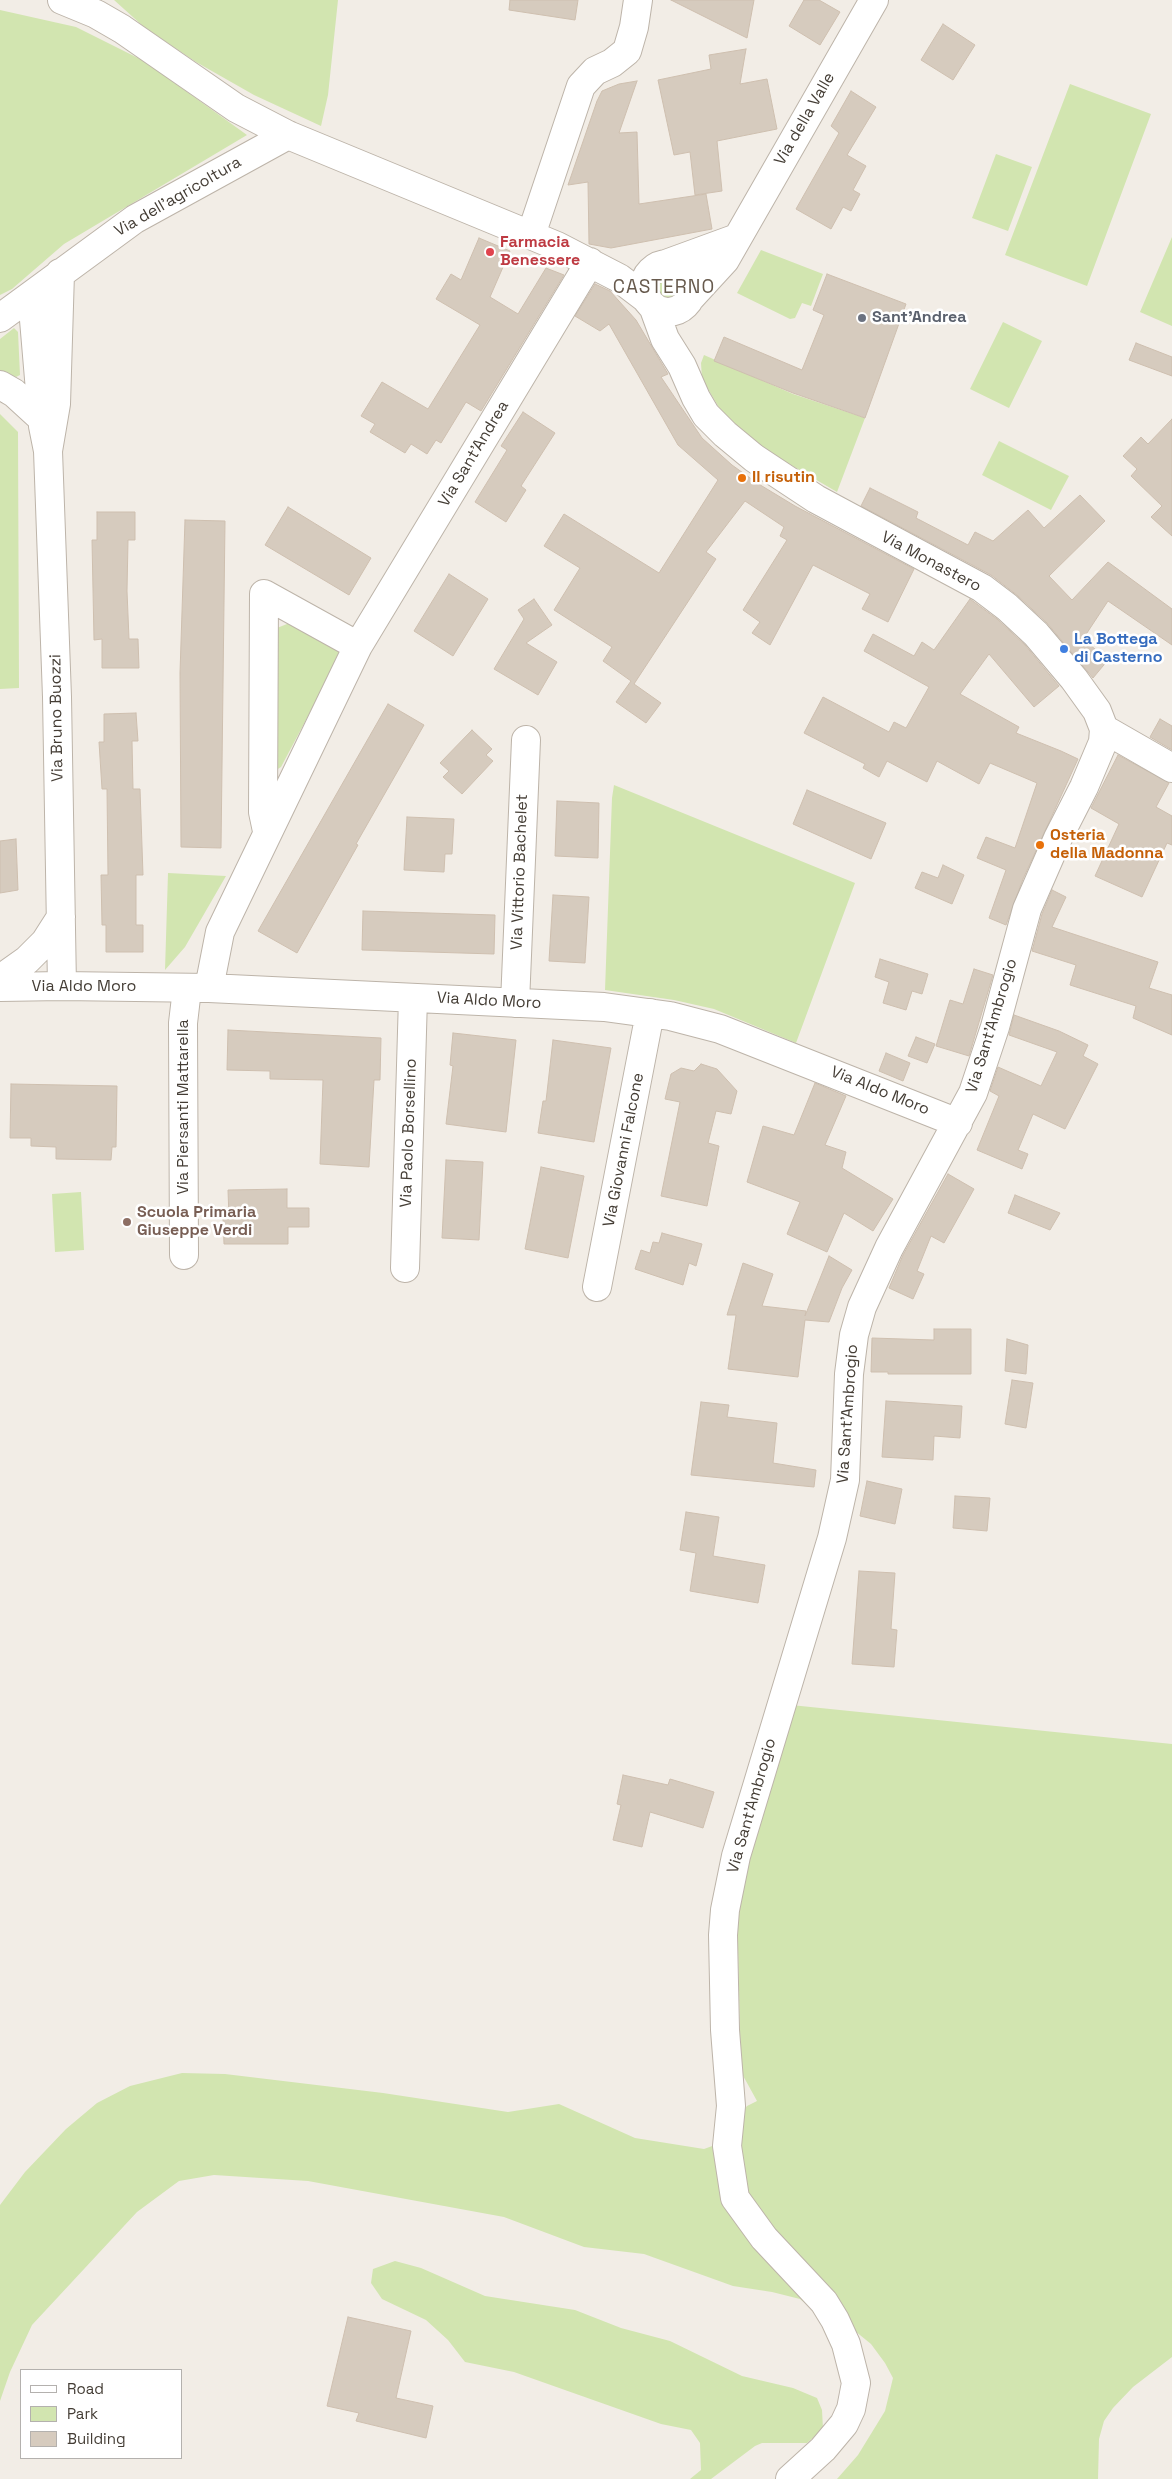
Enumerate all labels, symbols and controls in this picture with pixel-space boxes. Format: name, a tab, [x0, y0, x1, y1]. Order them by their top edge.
street label: Via della Valle	[771, 69, 839, 169]
street label: Via dell'agricoltura	[111, 153, 245, 241]
place label: Farmacia Benessere	[500, 233, 580, 271]
marker: Farmacia Benessere	[484, 246, 496, 258]
district label: CASTERNO	[612, 277, 716, 299]
place label: Sant'Andrea	[872, 308, 966, 328]
marker: Sant'Andrea	[856, 312, 868, 324]
street label: Via Sant'Andrea	[435, 397, 513, 511]
place label: Il risutin	[752, 468, 815, 488]
marker: Il risutin	[736, 472, 748, 484]
street label: Via Monastero	[878, 528, 984, 596]
place label: La Bottega di Casterno	[1074, 630, 1162, 668]
marker: La Bottega di Casterno	[1058, 643, 1070, 655]
street label: Via Bruno Buozzi	[46, 654, 68, 782]
street label: Via Vittorio Bachelet	[508, 794, 532, 950]
place label: Osteria della Madonna	[1050, 826, 1163, 864]
marker: Osteria della Madonna	[1034, 839, 1046, 851]
street label: Via Sant'Ambrogio	[962, 956, 1022, 1096]
street label: Via Aldo Moro	[32, 977, 136, 997]
street label: Via Aldo Moro	[436, 989, 542, 1013]
street label: Via Piersanti Mattarella	[174, 1019, 194, 1195]
street label: Via Paolo Borsellino	[397, 1058, 421, 1208]
street label: Via Aldo Moro	[828, 1062, 932, 1120]
street label: Via Giovanni Falcone	[600, 1071, 648, 1229]
place label: Scuola Primaria Giuseppe Verdi	[137, 1203, 256, 1241]
marker: Scuola Primaria Giuseppe Verdi	[121, 1216, 133, 1228]
street label: Via Sant'Ambrogio	[834, 1344, 862, 1484]
street label: Via Sant'Ambrogio	[724, 1736, 780, 1876]
legend	[20, 2369, 182, 2459]
text: Road	[67, 2379, 104, 2398]
text: Park	[67, 2404, 98, 2423]
text: Building	[67, 2429, 126, 2448]

